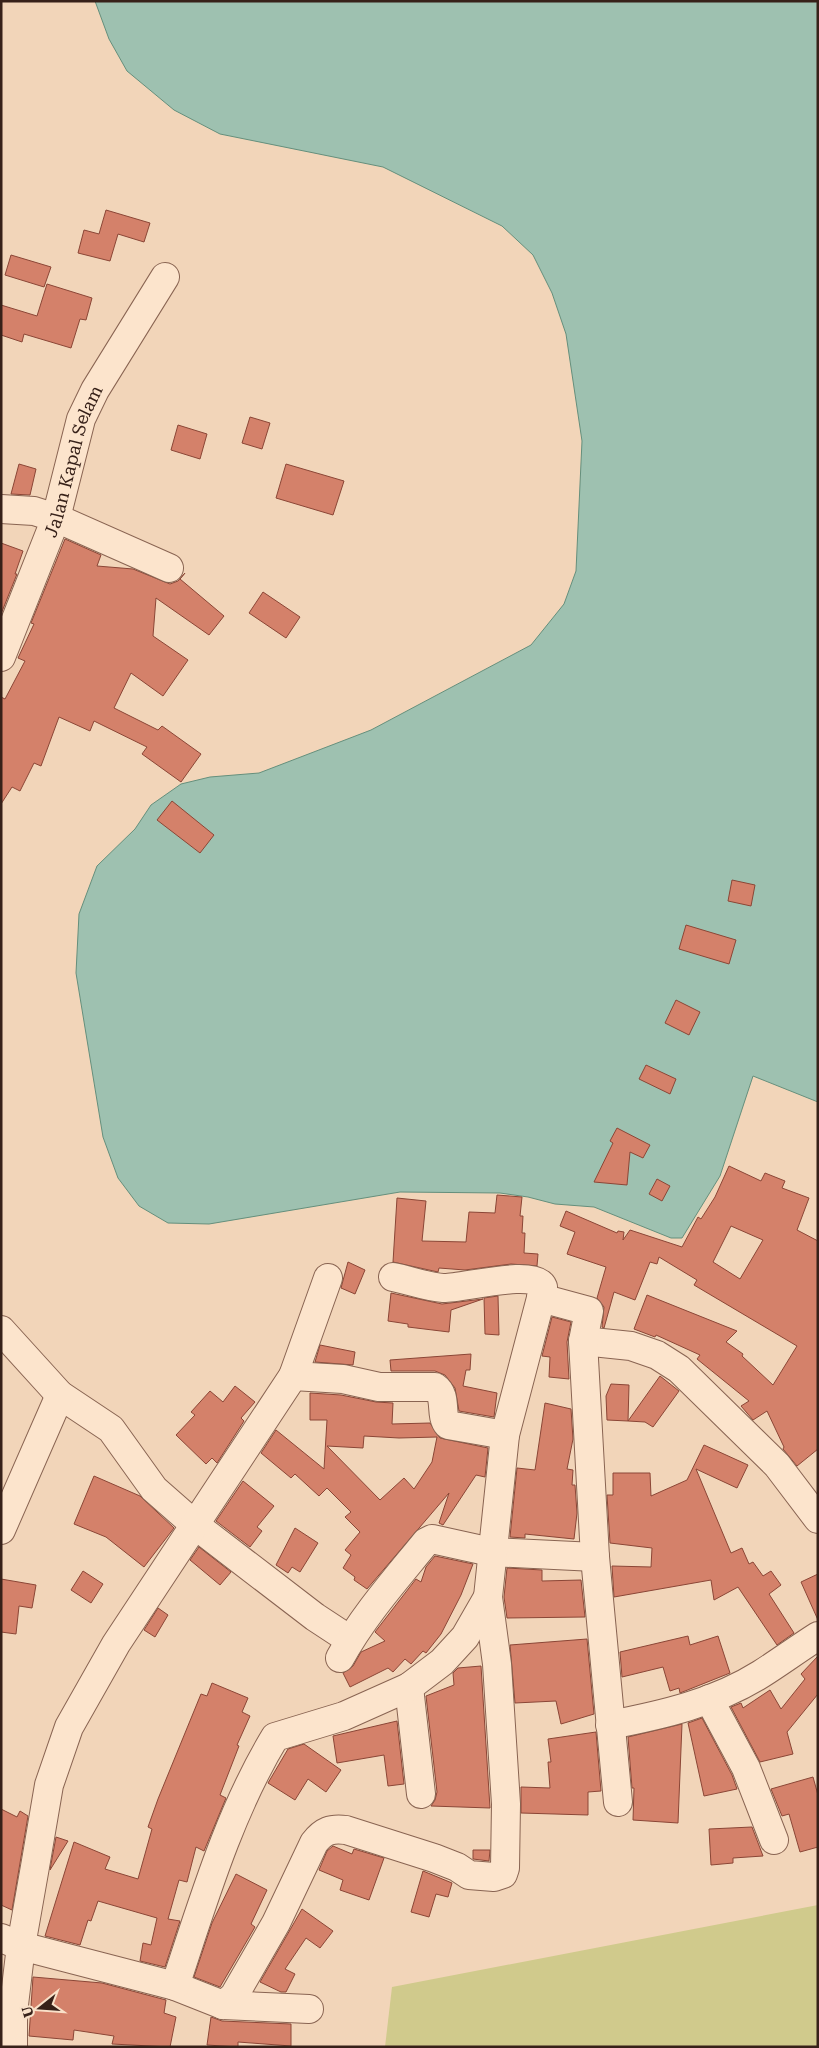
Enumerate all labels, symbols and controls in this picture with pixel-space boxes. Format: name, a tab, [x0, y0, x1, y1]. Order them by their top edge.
street label: Jalan Kapal Selam	[39, 382, 106, 540]
north arrow	[15, 1983, 65, 2033]
text: U	[18, 2004, 37, 2019]

